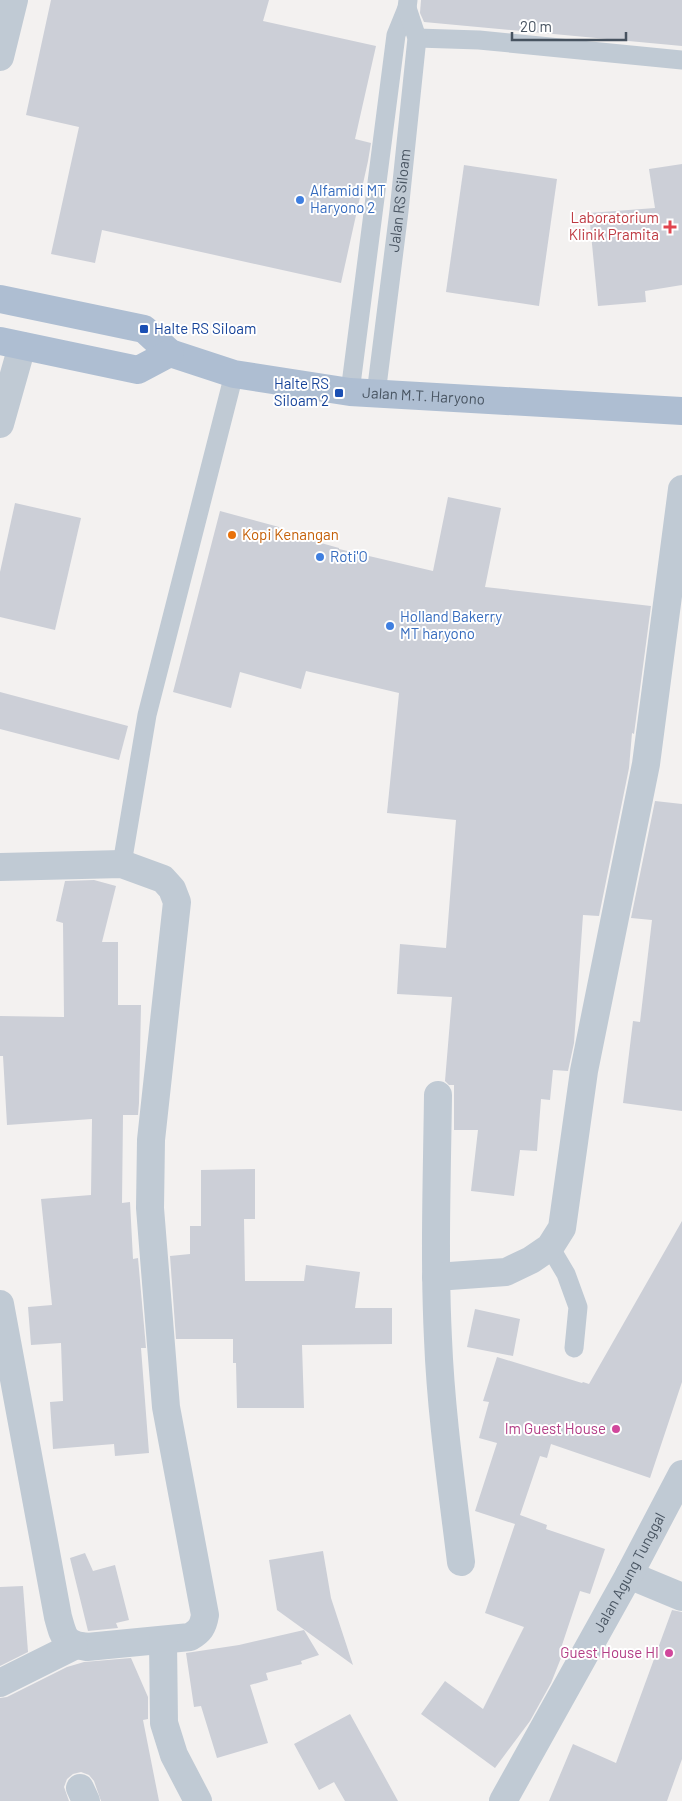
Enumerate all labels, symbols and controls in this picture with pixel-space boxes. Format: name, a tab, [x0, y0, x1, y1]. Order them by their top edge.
scale bar	[512, 10, 626, 42]
text: 20 m	[520, 17, 552, 35]
street label: Jalan RS Siloam	[384, 148, 413, 253]
place label: Alfamidi MT Haryono 2	[310, 181, 386, 216]
marker: Alfamidi MT Haryono 2	[294, 194, 306, 206]
place label: Laboratorium Klinik Pramita	[569, 208, 659, 243]
marker: Laboratorium Klinik Pramita	[663, 220, 677, 234]
place label: Halte RS Siloam	[154, 319, 256, 337]
marker: Halte RS Siloam	[138, 323, 150, 335]
place label: Halte RS Siloam 2	[274, 374, 329, 409]
street label: Jalan M.T. Haryono	[362, 383, 485, 408]
marker: Halte RS Siloam 2	[333, 387, 345, 399]
place label: Kopi Kenangan	[242, 525, 339, 543]
marker: Kopi Kenangan	[226, 529, 238, 541]
place label: Roti'O	[330, 547, 368, 565]
marker: Roti'O	[314, 551, 326, 563]
place label: Holland Bakerry MT haryono	[400, 607, 502, 642]
marker: Holland Bakerry MT haryono	[384, 620, 396, 632]
place label: Im Guest House	[505, 1419, 606, 1437]
marker: Im Guest House	[610, 1423, 622, 1435]
street label: Jalan Agung Tunggal	[589, 1509, 668, 1635]
place label: Guest House HI	[560, 1643, 659, 1661]
marker: Guest House HI	[663, 1647, 675, 1659]

